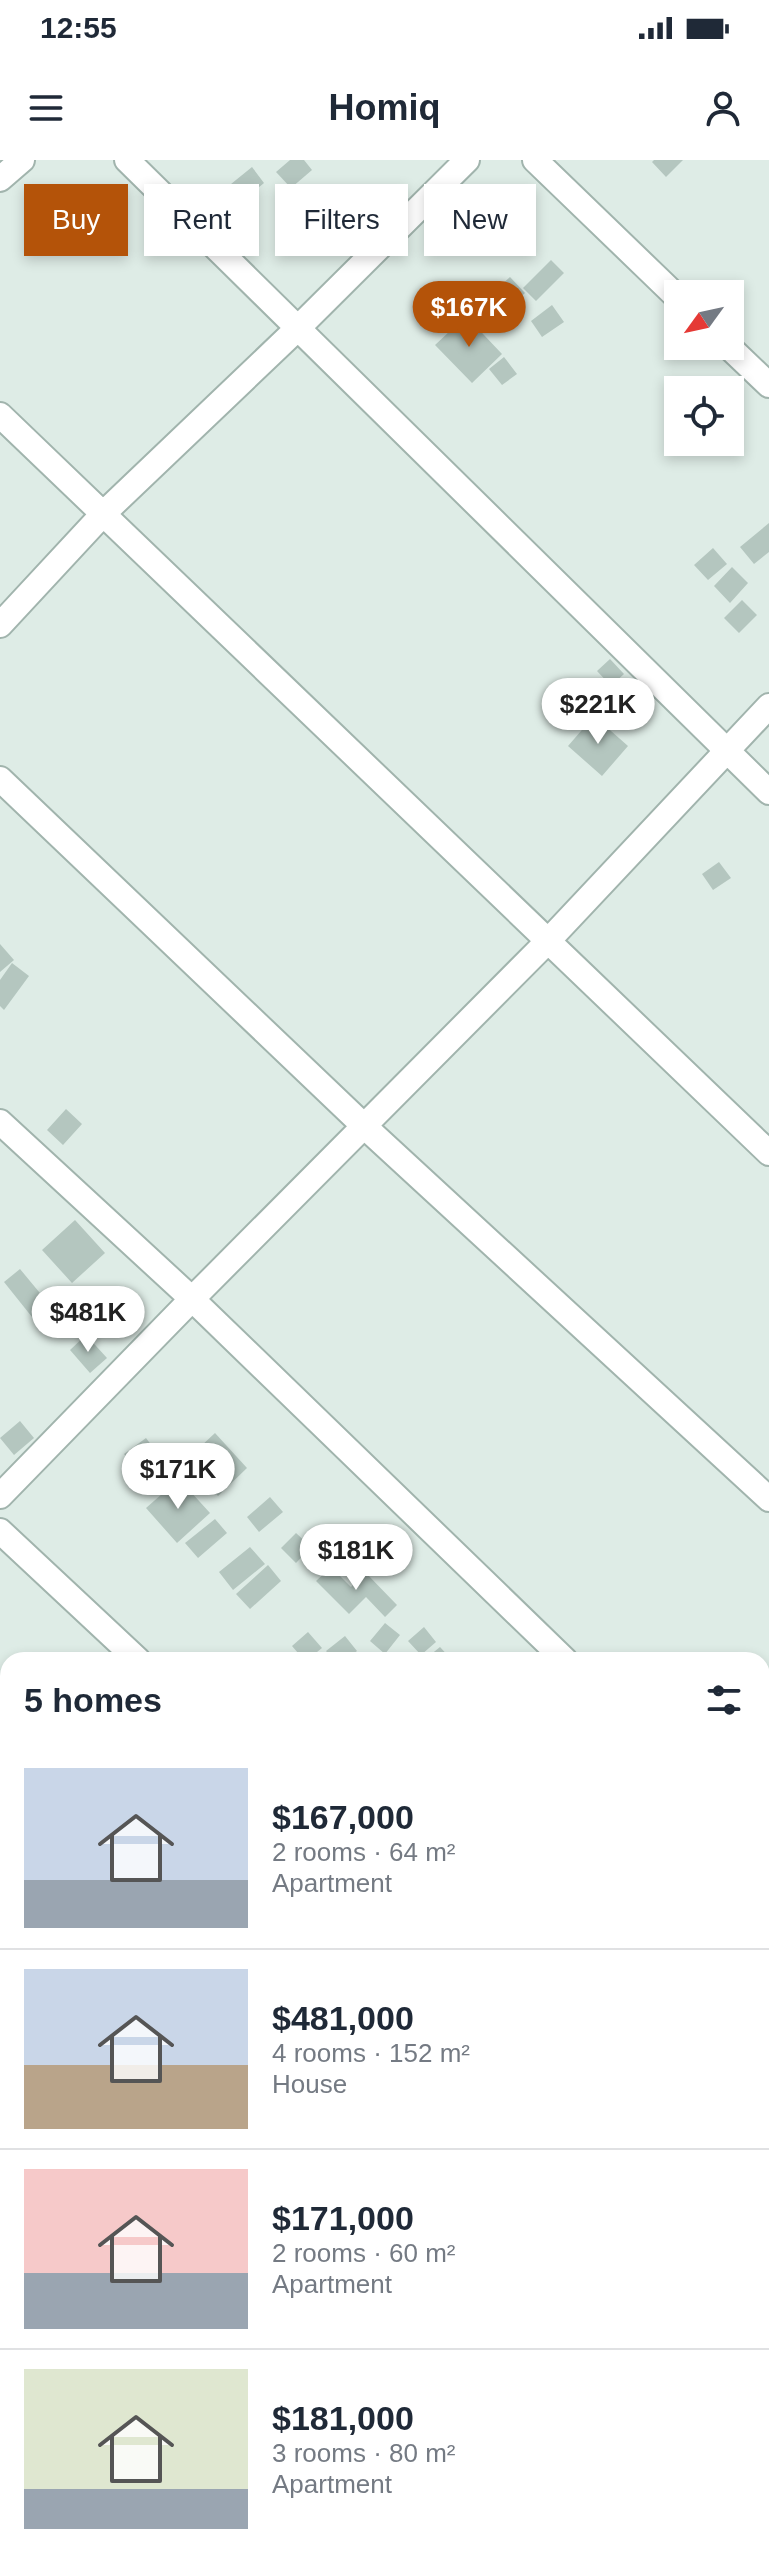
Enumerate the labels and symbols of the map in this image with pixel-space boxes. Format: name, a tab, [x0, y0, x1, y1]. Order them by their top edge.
north arrow	[664, 280, 744, 360]
pin: $167K	[413, 281, 525, 349]
pin: $221K	[542, 678, 654, 746]
pin: $481K	[32, 1286, 144, 1354]
pin: $171K	[122, 1443, 234, 1511]
pin: $181K	[300, 1524, 412, 1592]

